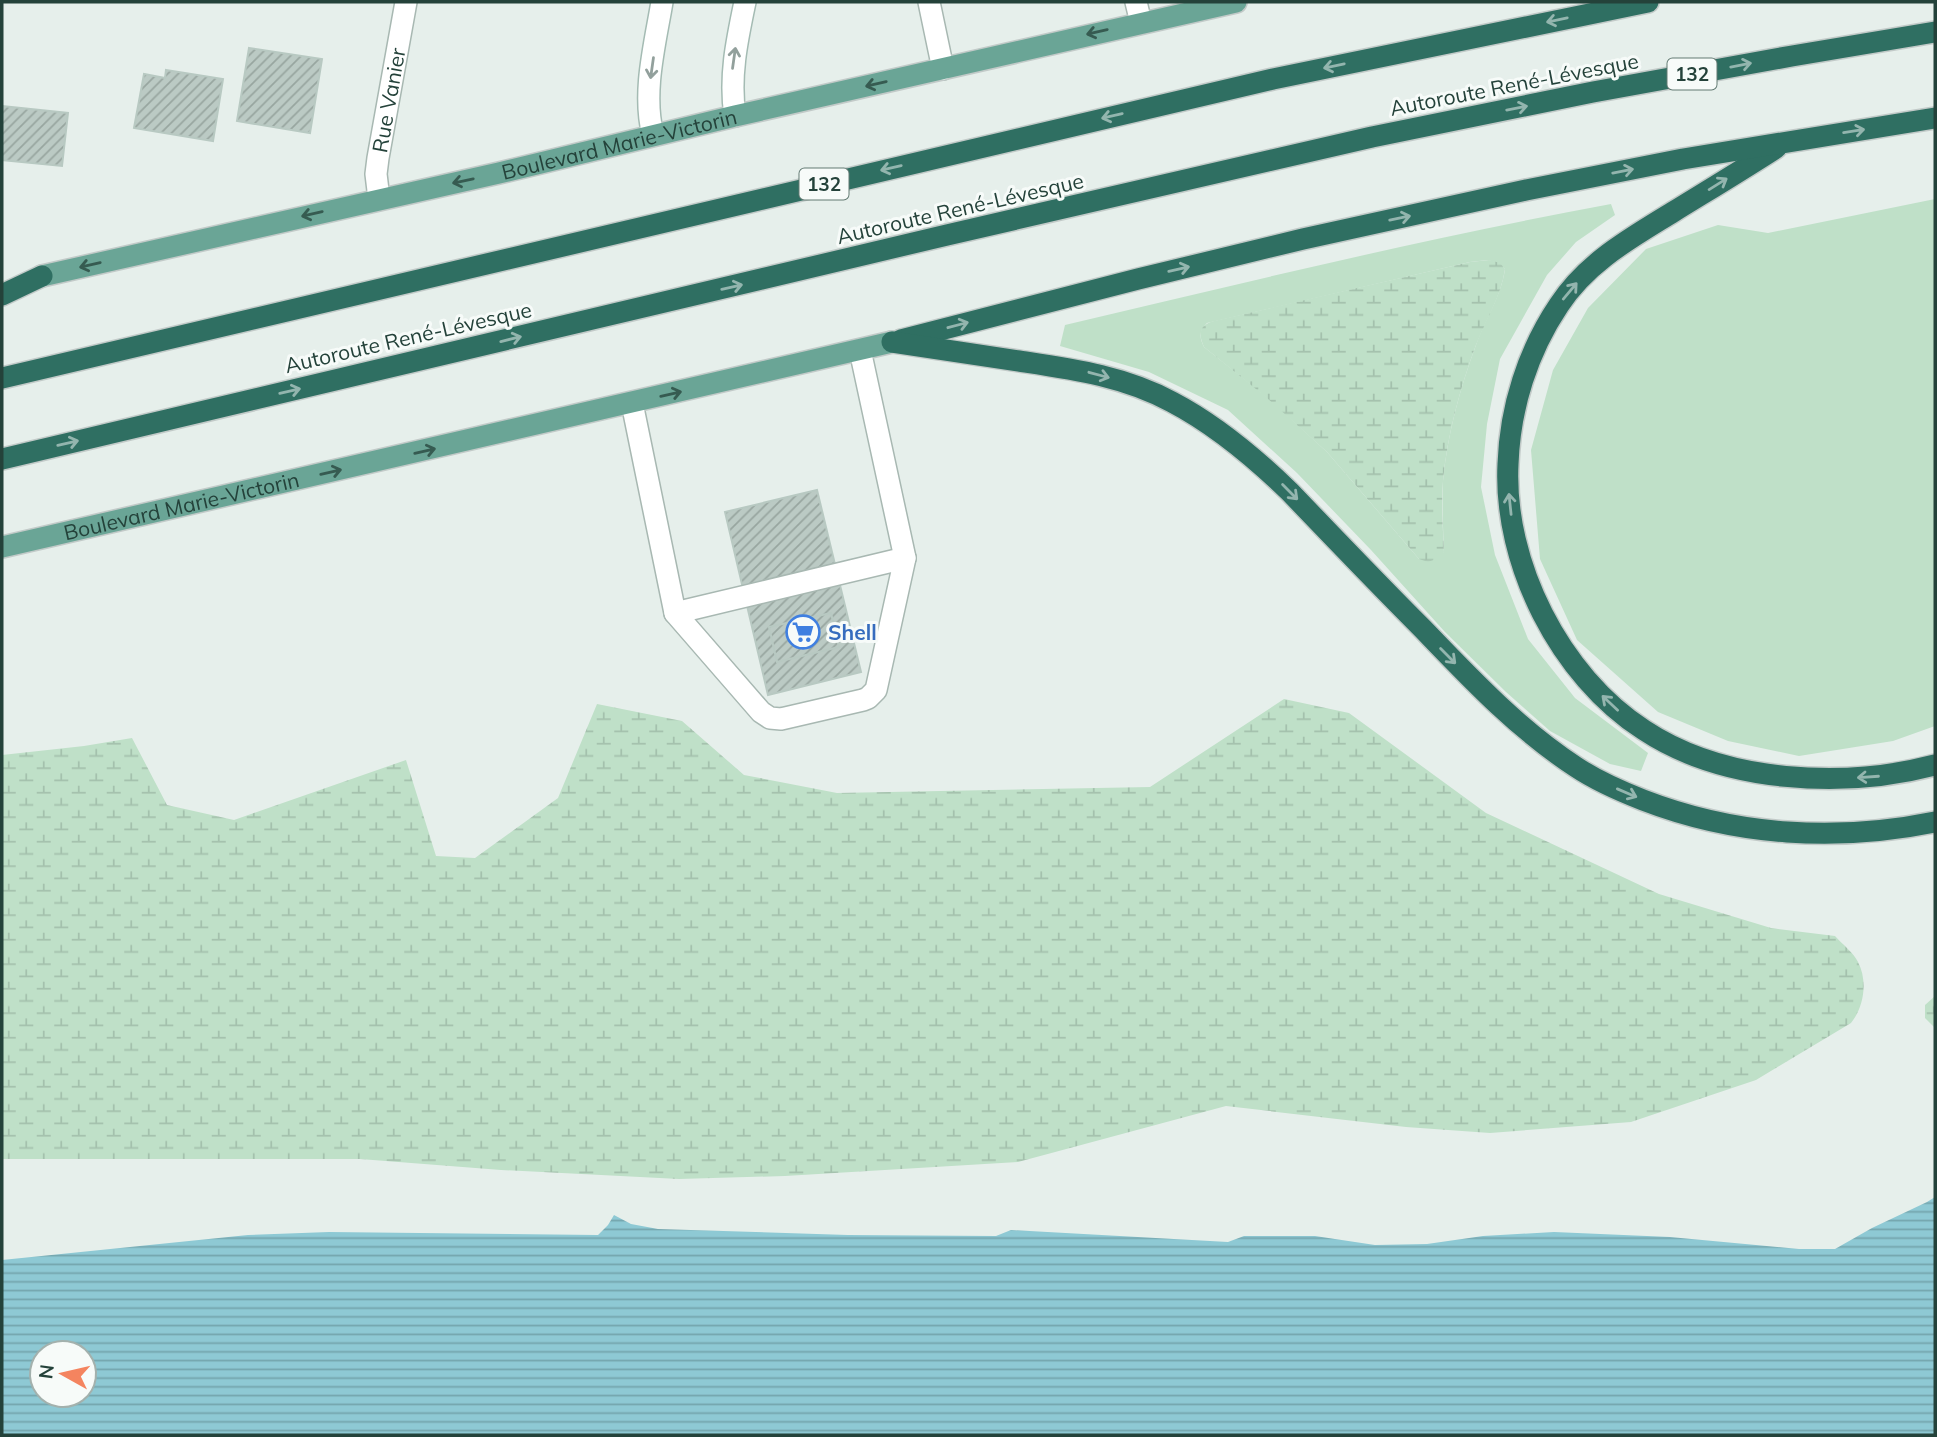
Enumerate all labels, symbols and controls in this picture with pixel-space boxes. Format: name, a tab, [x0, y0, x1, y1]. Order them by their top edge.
one-way arrow	[1546, 13, 1569, 27]
one-way arrow	[1086, 26, 1109, 40]
street label: Rue Vanier	[366, 45, 411, 155]
street label: Autoroute René-Lévesque	[1387, 47, 1641, 121]
one-way arrow	[728, 48, 741, 70]
one-way arrow	[645, 56, 658, 79]
road number: 132	[1668, 58, 1716, 90]
one-way arrow	[1729, 58, 1752, 72]
one-way arrow	[1323, 59, 1346, 73]
one-way arrow	[865, 78, 888, 92]
one-way arrow	[1505, 100, 1528, 114]
street label: Boulevard Marie-Victorin	[499, 103, 739, 185]
one-way arrow	[1101, 110, 1124, 124]
one-way arrow	[1842, 124, 1865, 137]
one-way arrow	[880, 162, 903, 175]
one-way arrow	[1611, 163, 1634, 177]
street label: Autoroute René-Lévesque	[834, 167, 1086, 249]
road number: 132	[800, 168, 848, 200]
one-way arrow	[452, 175, 475, 188]
one-way arrow	[1708, 177, 1728, 191]
one-way arrow	[301, 208, 324, 222]
one-way arrow	[1388, 210, 1411, 224]
one-way arrow	[80, 259, 102, 272]
one-way arrow	[1167, 262, 1190, 275]
one-way arrow	[721, 279, 743, 292]
one-way arrow	[1562, 282, 1578, 300]
street label: Autoroute René-Lévesque	[282, 296, 534, 378]
one-way arrow	[946, 318, 969, 331]
one-way arrow	[499, 332, 522, 345]
one-way arrow	[1087, 369, 1110, 382]
one-way arrow	[278, 384, 301, 397]
one-way arrow	[659, 387, 682, 401]
one-way arrow	[56, 436, 79, 449]
one-way arrow	[413, 443, 436, 457]
one-way arrow	[319, 465, 342, 478]
street label: Boulevard Marie-Victorin	[61, 466, 302, 545]
one-way arrow	[1282, 483, 1299, 500]
one-way arrow	[1503, 493, 1516, 516]
supermarket icon: Shell	[784, 613, 822, 651]
place label: Shell	[828, 619, 877, 645]
one-way arrow	[1440, 647, 1457, 664]
one-way arrow	[1601, 695, 1619, 711]
one-way arrow	[1857, 771, 1880, 784]
one-way arrow	[1616, 787, 1638, 800]
north arrow	[28, 1339, 98, 1409]
text: N	[33, 1363, 59, 1380]

